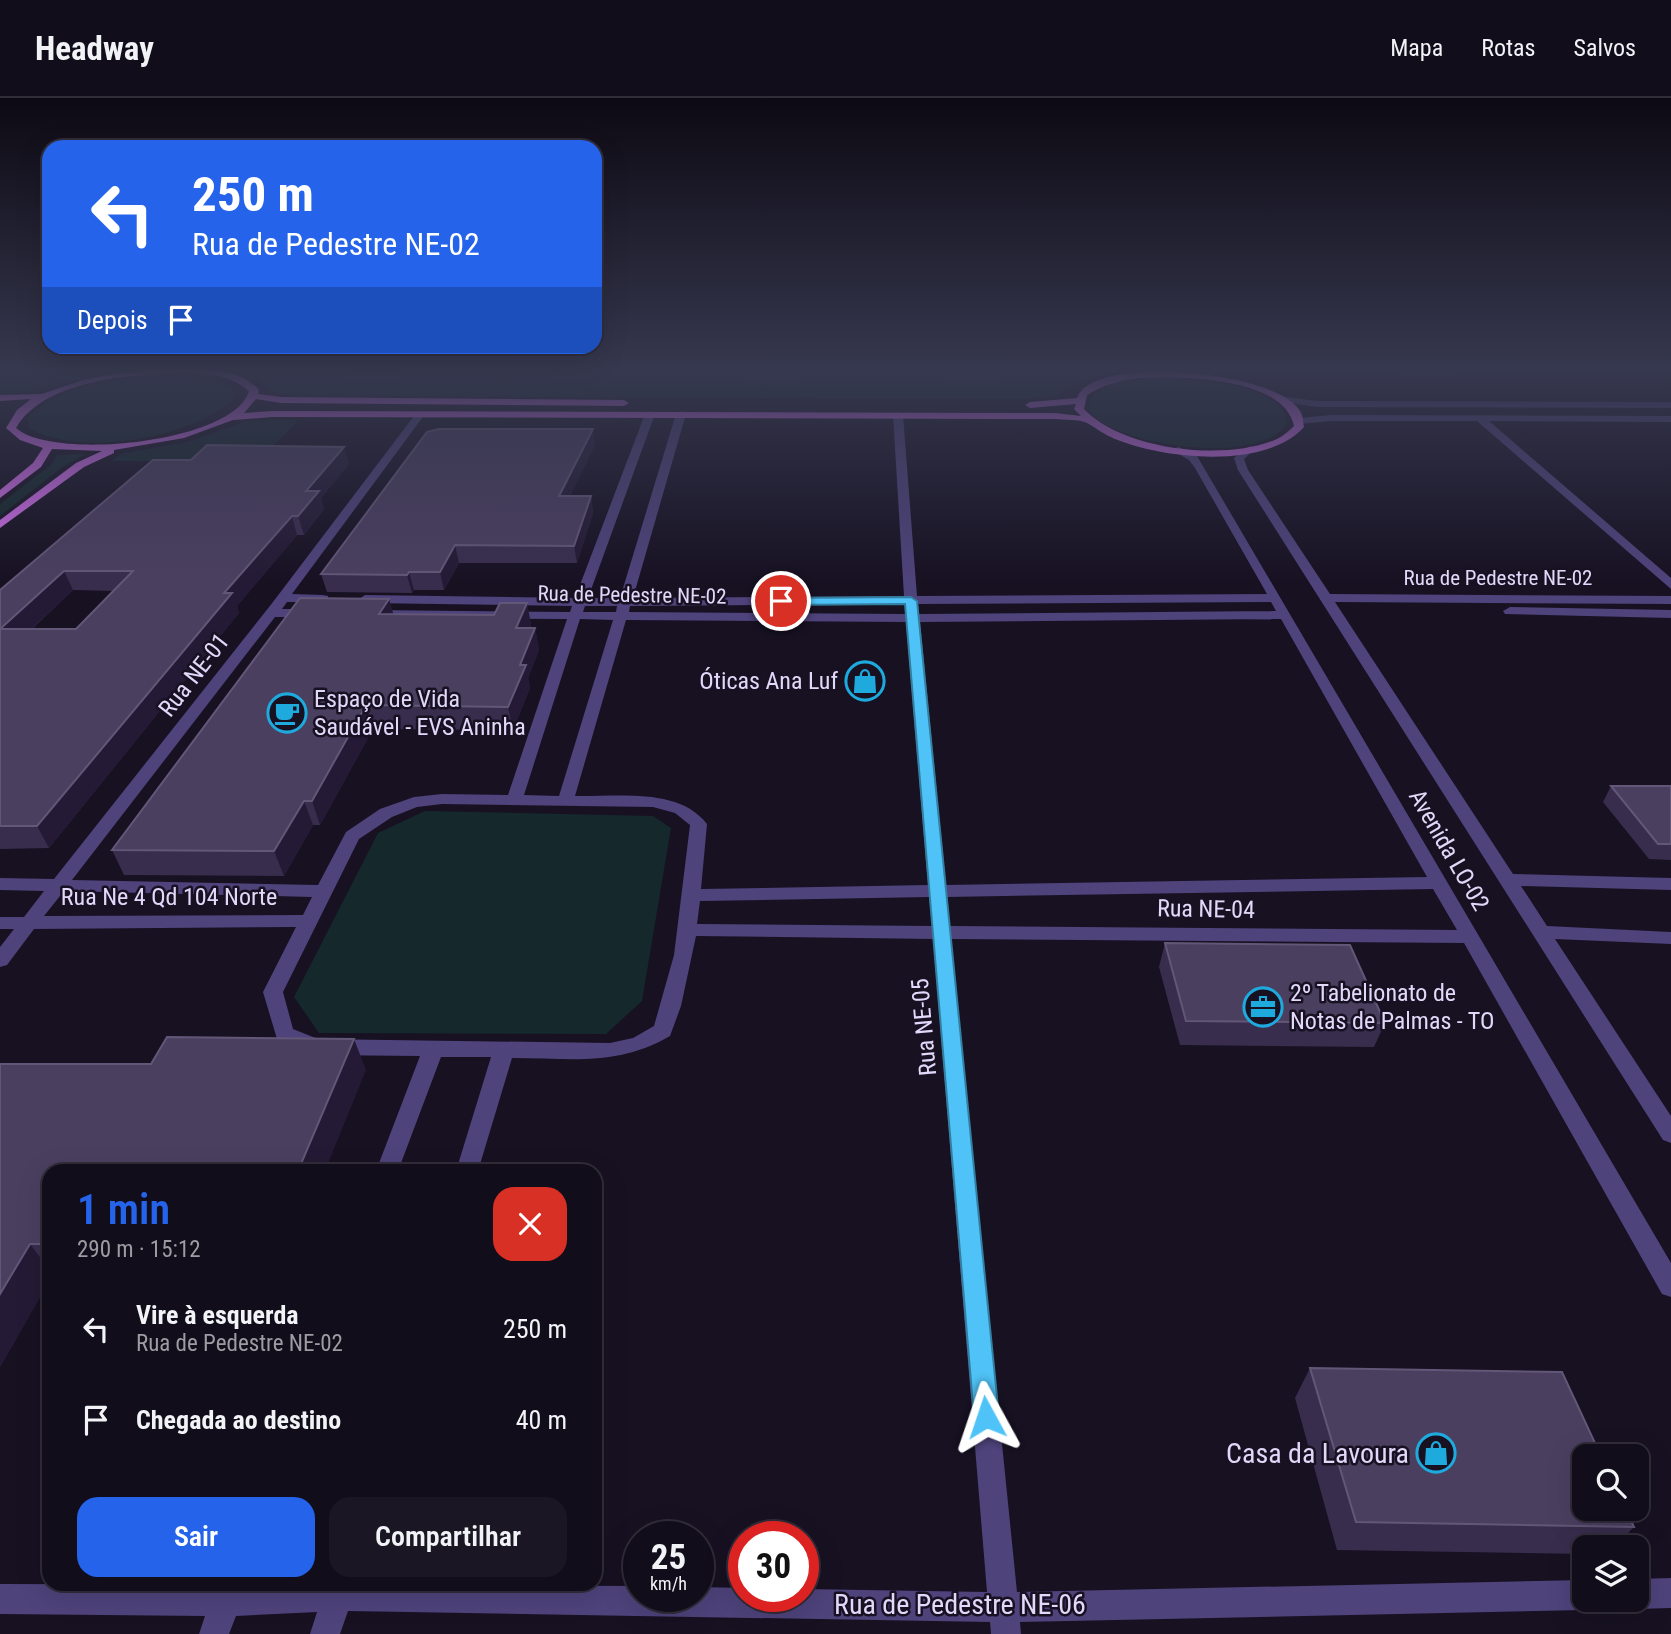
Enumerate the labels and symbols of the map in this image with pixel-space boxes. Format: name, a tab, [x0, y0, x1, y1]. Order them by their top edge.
street label: Rua de Pedestre NE-02	[1404, 566, 1592, 590]
pin	[751, 571, 811, 631]
street label: Rua de Pedestre NE-02	[537, 581, 727, 609]
street label: Rua NE-01	[153, 628, 235, 722]
shop icon: Óticas Ana Luf	[844, 660, 886, 702]
place label: Óticas Ana Luf	[699, 667, 838, 695]
place label: Espaço de Vida Saudável - EVS Aninha	[314, 685, 526, 741]
cafe icon: Espaço de Vida Saudável - EVS Aninha	[266, 692, 308, 734]
street label: Avenida LO-02	[1403, 784, 1495, 916]
street label: Rua Ne 4 Qd 104 Norte	[61, 883, 277, 911]
street label: Rua NE-04	[1157, 894, 1255, 924]
street label: Rua NE-05	[906, 977, 942, 1077]
place label: 2º Tabelionato de Notas de Palmas - TO	[1290, 979, 1494, 1035]
office icon: 2º Tabelionato de Notas de Palmas - TO	[1242, 986, 1284, 1028]
position arrow	[949, 1380, 1023, 1454]
shop icon: Casa da Lavoura	[1415, 1432, 1457, 1474]
place label: Casa da Lavoura	[1226, 1437, 1409, 1470]
speed limit sign: 30	[728, 1521, 819, 1612]
street label: Rua de Pedestre NE-06	[834, 1588, 1086, 1621]

